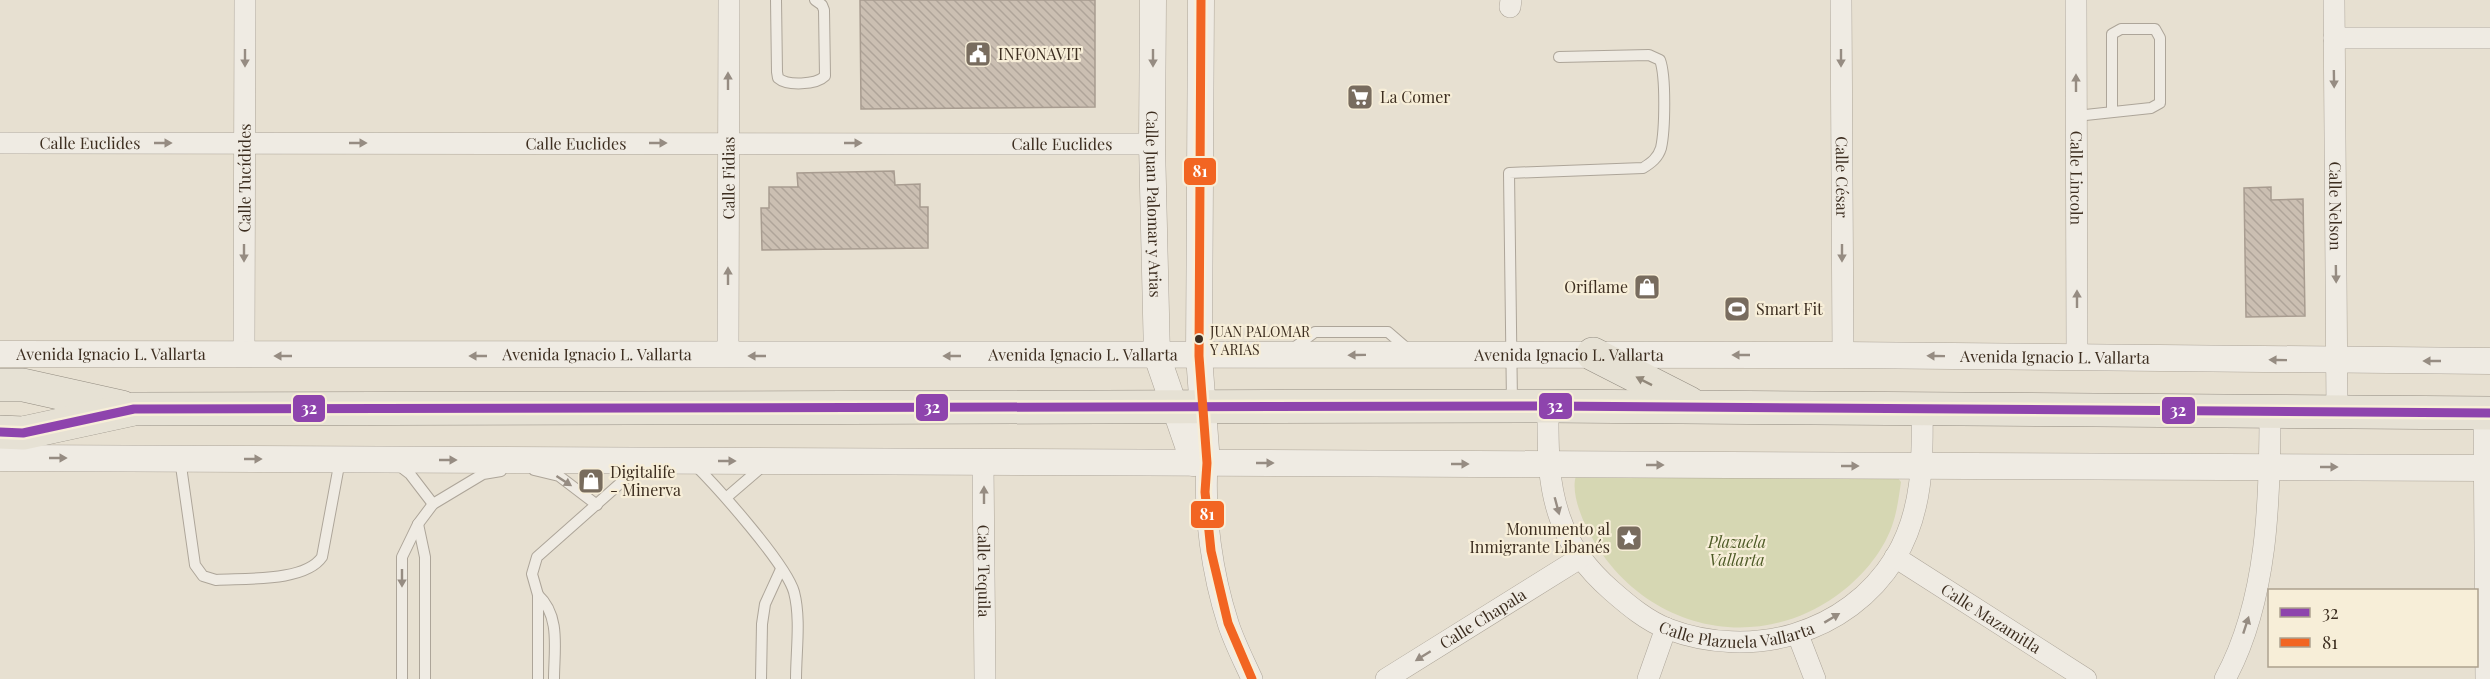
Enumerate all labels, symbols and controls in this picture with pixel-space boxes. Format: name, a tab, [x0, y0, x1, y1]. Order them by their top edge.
public building icon: INFONAVIT	[963, 39, 993, 69]
place label: INFONAVIT	[998, 43, 1081, 64]
one-way arrow	[240, 49, 250, 68]
one-way arrow	[1148, 49, 1158, 68]
one-way arrow	[1836, 49, 1846, 68]
one-way arrow	[2329, 70, 2339, 89]
one-way arrow	[724, 72, 733, 91]
one-way arrow	[2071, 73, 2081, 92]
supermarket icon: La Comer	[1345, 82, 1375, 112]
place label: La Comer	[1380, 86, 1450, 107]
street label: Calle Juan Palomar y Arias	[1142, 110, 1167, 298]
street label: Calle Tucídides	[233, 124, 255, 232]
street label: Calle Lincoln	[2066, 131, 2088, 226]
street label: Calle Euclides	[40, 132, 140, 153]
street label: Calle Euclides	[526, 132, 626, 154]
street label: Calle Euclides	[1012, 133, 1112, 154]
street label: Calle Fidias	[717, 136, 739, 220]
street label: Calle César	[1832, 136, 1853, 218]
one-way arrow	[154, 138, 173, 148]
one-way arrow	[349, 138, 368, 148]
one-way arrow	[649, 138, 668, 148]
one-way arrow	[844, 138, 863, 148]
line badge: 81	[1183, 157, 1217, 186]
text: 81	[1192, 160, 1208, 181]
street label: Calle Nelson	[2325, 161, 2347, 251]
one-way arrow	[239, 244, 249, 263]
one-way arrow	[1837, 244, 1847, 263]
one-way arrow	[2331, 265, 2341, 284]
one-way arrow	[723, 267, 733, 286]
shop icon: Oriflame	[1632, 272, 1662, 302]
place label: Oriflame	[1564, 276, 1628, 297]
one-way arrow	[2072, 289, 2082, 308]
sports icon: Smart Fit	[1722, 294, 1752, 324]
place label: Smart Fit	[1756, 298, 1823, 319]
place label: JUAN PALOMAR Y ARIAS	[1209, 322, 1311, 359]
marker: JUAN PALOMAR Y ARIAS	[1193, 333, 1205, 345]
street label: Avenida Ignacio L. Vallarta	[15, 343, 206, 364]
street label: Avenida Ignacio L. Vallarta	[501, 343, 692, 364]
street label: Avenida Ignacio L. Vallarta	[987, 344, 1178, 365]
street label: Avenida Ignacio L. Vallarta	[1473, 344, 1664, 365]
street label: Avenida Ignacio L. Vallarta	[1959, 345, 2150, 368]
one-way arrow	[1732, 350, 1751, 360]
one-way arrow	[273, 351, 292, 361]
one-way arrow	[468, 351, 487, 361]
one-way arrow	[747, 351, 766, 361]
one-way arrow	[942, 351, 961, 361]
one-way arrow	[1348, 351, 1367, 360]
one-way arrow	[1927, 351, 1946, 361]
one-way arrow	[2269, 356, 2288, 365]
one-way arrow	[2422, 356, 2441, 366]
one-way arrow	[1636, 376, 1653, 385]
line badge: 32	[1538, 392, 1573, 420]
line badge: 32	[915, 393, 949, 422]
line badge: 32	[292, 394, 326, 423]
text: 32	[1547, 395, 1563, 416]
text: 32	[924, 396, 940, 417]
line badge: 32	[2161, 396, 2196, 425]
text: 32	[301, 397, 317, 418]
text: 32	[2170, 399, 2186, 420]
one-way arrow	[49, 453, 68, 463]
one-way arrow	[244, 454, 263, 464]
one-way arrow	[439, 455, 458, 465]
one-way arrow	[718, 456, 737, 466]
one-way arrow	[1256, 458, 1275, 468]
one-way arrow	[1451, 459, 1470, 469]
one-way arrow	[1646, 460, 1665, 470]
place label: Digitalife - Minerva	[610, 461, 681, 500]
one-way arrow	[1841, 461, 1860, 471]
one-way arrow	[2319, 462, 2338, 472]
shop icon: Digitalife - Minerva	[576, 466, 606, 496]
one-way arrow	[555, 475, 572, 486]
one-way arrow	[979, 485, 989, 504]
one-way arrow	[1552, 497, 1562, 515]
line badge: 81	[1190, 500, 1225, 529]
text: 81	[1199, 503, 1215, 524]
place label: Monumento al Inmigrante Libanés	[1469, 518, 1610, 557]
place icon: Monumento al Inmigrante Libanés	[1614, 523, 1644, 553]
street label: Calle Tequila	[974, 525, 995, 617]
park label: Plazuela Vallarta	[1707, 531, 1766, 570]
one-way arrow	[397, 569, 407, 588]
street label: Calle Mazamitla	[1937, 578, 2045, 658]
street label: Calle Chapala	[1435, 583, 1530, 653]
legend	[2268, 589, 2478, 667]
text: 32	[2322, 600, 2339, 624]
one-way arrow	[1824, 612, 1840, 623]
street label: Calle Plazuela Vallarta	[1656, 616, 1817, 652]
one-way arrow	[2242, 616, 2251, 634]
text: 81	[2322, 630, 2338, 654]
one-way arrow	[1415, 650, 1431, 661]

